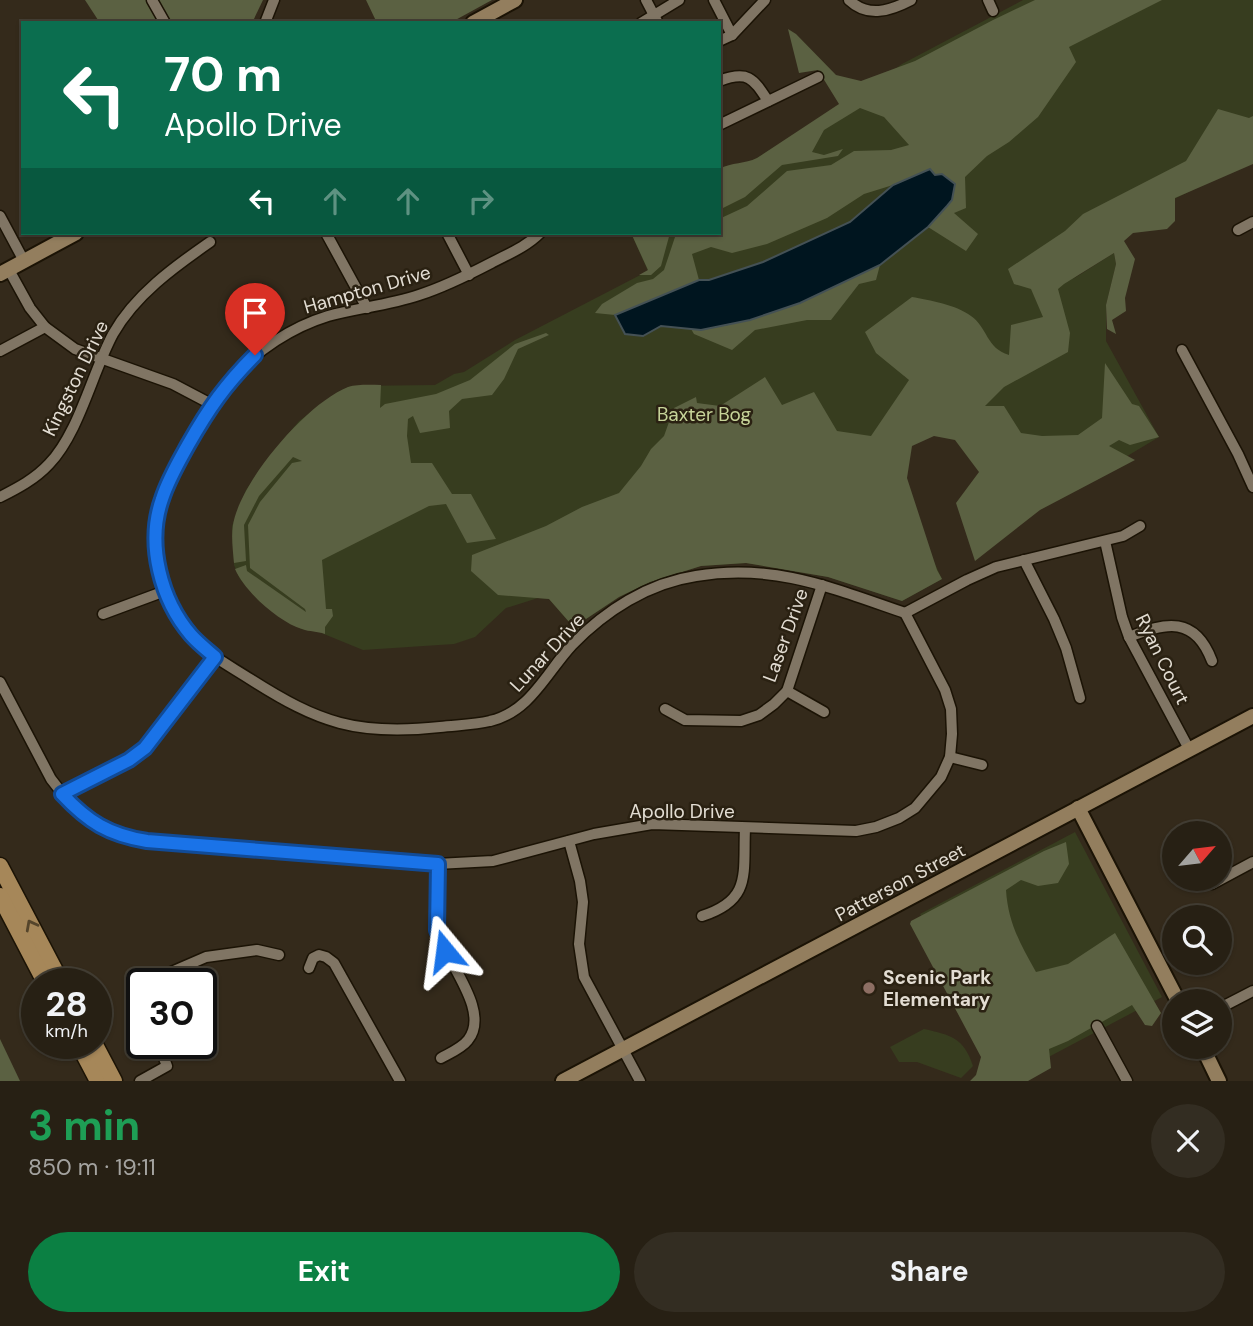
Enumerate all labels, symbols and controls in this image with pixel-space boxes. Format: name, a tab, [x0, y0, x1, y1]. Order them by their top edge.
text: 70 m	[164, 42, 282, 106]
icon: left	[49, 49, 140, 140]
text: Apollo Drive	[164, 104, 342, 146]
icon: left	[243, 182, 281, 220]
icon: ahead	[316, 182, 354, 220]
icon: ahead	[389, 182, 427, 220]
icon: right	[462, 182, 500, 220]
street label: Hampton Drive	[301, 259, 434, 320]
pin	[225, 283, 285, 355]
icon: arrive	[236, 294, 274, 332]
street label: Kingston Drive	[37, 316, 114, 440]
park label: Baxter Bog	[657, 402, 751, 427]
street label: Laser Drive	[757, 585, 814, 685]
street label: Lunar Drive	[504, 608, 590, 697]
street label: Ryan Court	[1130, 610, 1195, 709]
street label: Apollo Drive	[629, 799, 735, 824]
north arrow	[1162, 821, 1232, 891]
map controls	[1162, 821, 1232, 1059]
street label: Patterson Street	[831, 838, 970, 927]
button: search	[1162, 905, 1232, 975]
position arrow	[408, 914, 482, 988]
one-way arrow	[26, 920, 39, 932]
place label: Scenic Park Elementary	[883, 965, 991, 1012]
speed limit sign: 30	[126, 968, 217, 1059]
marker: Scenic Park Elementary	[861, 980, 877, 996]
text: 28	[45, 981, 88, 1027]
button: layers	[1162, 989, 1232, 1059]
text: km/h	[45, 1019, 88, 1043]
text: 3 min	[28, 1098, 140, 1153]
button: close	[1151, 1104, 1225, 1178]
text: 850 m · 19:11	[28, 1152, 156, 1182]
button: Exit	[28, 1232, 620, 1312]
button: Share	[634, 1232, 1225, 1312]

